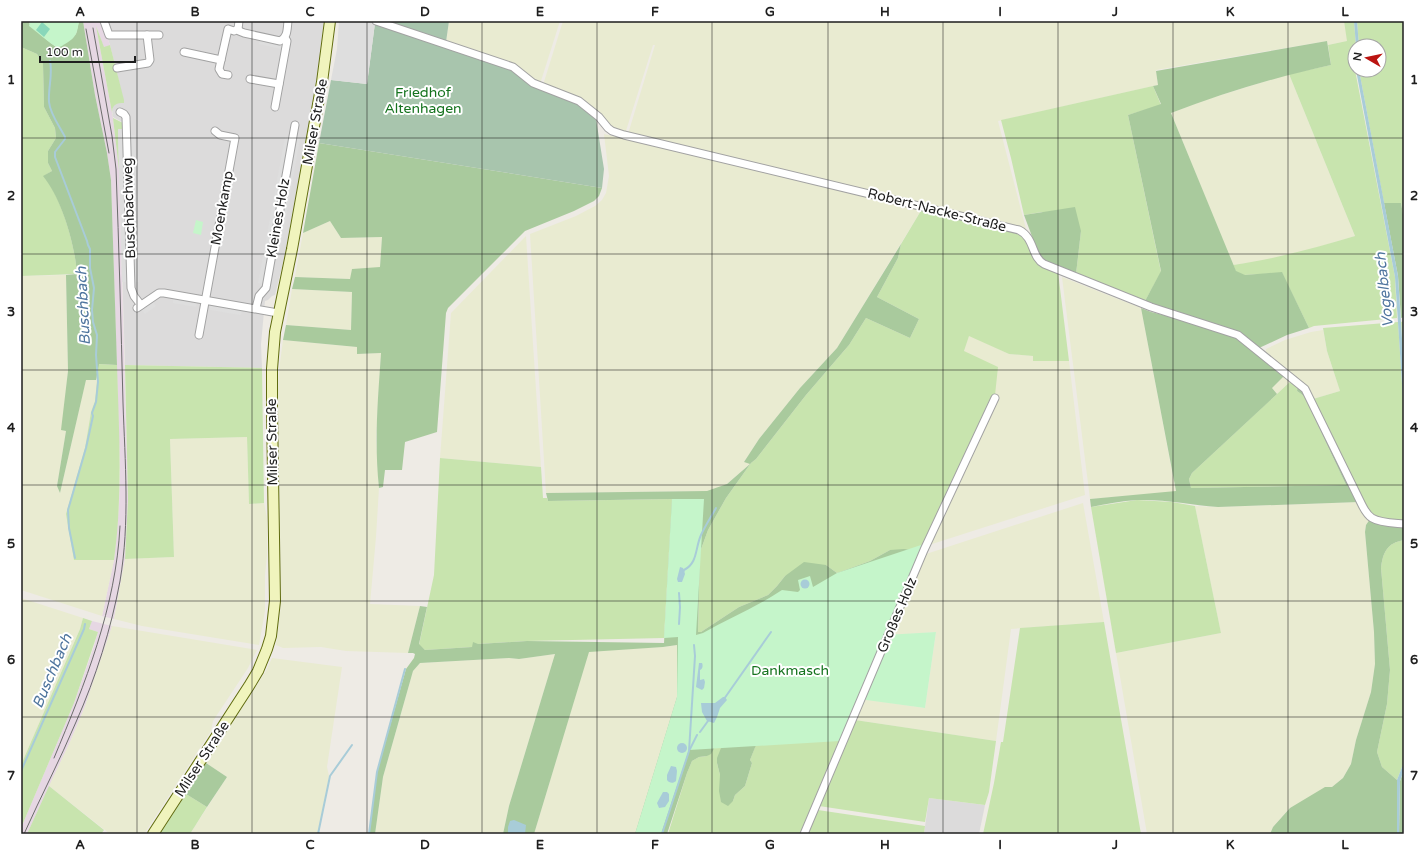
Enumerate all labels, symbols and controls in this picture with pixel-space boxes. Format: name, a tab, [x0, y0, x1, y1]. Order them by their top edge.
text: A	[75, 4, 85, 20]
text: B	[190, 4, 200, 20]
text: C	[305, 4, 315, 20]
text: D	[420, 4, 430, 20]
text: E	[536, 4, 544, 20]
text: F	[651, 4, 659, 20]
text: G	[765, 4, 775, 20]
text: H	[880, 4, 890, 20]
text: I	[998, 4, 1002, 20]
text: J	[1111, 4, 1118, 20]
text: K	[1226, 4, 1235, 20]
text: L	[1341, 4, 1349, 20]
scale bar	[40, 38, 135, 64]
north arrow	[1347, 38, 1387, 78]
text: 100 m	[46, 45, 83, 59]
text: N	[1351, 51, 1365, 62]
text: 1	[7, 72, 15, 88]
text: 1	[1410, 72, 1418, 88]
street label: Milser Straße	[299, 77, 331, 166]
park label: Friedhof Altenhagen	[384, 84, 462, 117]
street label: Buschbachweg	[119, 157, 139, 259]
street label: Moenkamp	[207, 169, 237, 247]
street label: Kleines Holz	[263, 177, 293, 259]
street label: Robert-Nacke-Straße	[866, 185, 1008, 235]
text: 2	[7, 188, 15, 204]
text: 2	[1410, 188, 1418, 204]
water label: Vogelbach	[1371, 251, 1397, 328]
water label: Buschbach	[72, 265, 94, 346]
text: 3	[7, 304, 15, 320]
text: 3	[1410, 304, 1418, 320]
street label: Milser Straße	[263, 398, 281, 486]
text: 4	[7, 420, 16, 436]
text: 4	[1410, 420, 1419, 436]
text: 5	[7, 536, 15, 552]
text: 5	[1410, 536, 1418, 552]
street label: Großes Holz	[873, 575, 921, 655]
water label: Buschbach	[28, 630, 76, 711]
text: 6	[7, 652, 15, 668]
text: 6	[1410, 652, 1418, 668]
park label: Dankmasch	[751, 662, 829, 679]
street label: Milser Straße	[171, 718, 233, 800]
text: 7	[7, 768, 15, 784]
text: 7	[1410, 768, 1418, 784]
text: A	[75, 837, 85, 853]
text: B	[190, 837, 200, 853]
text: C	[305, 837, 315, 853]
text: D	[420, 837, 430, 853]
text: E	[536, 837, 544, 853]
text: F	[651, 837, 659, 853]
text: G	[765, 837, 775, 853]
text: H	[880, 837, 890, 853]
text: I	[998, 837, 1002, 853]
text: J	[1111, 837, 1118, 853]
text: K	[1226, 837, 1235, 853]
text: L	[1341, 837, 1349, 853]

